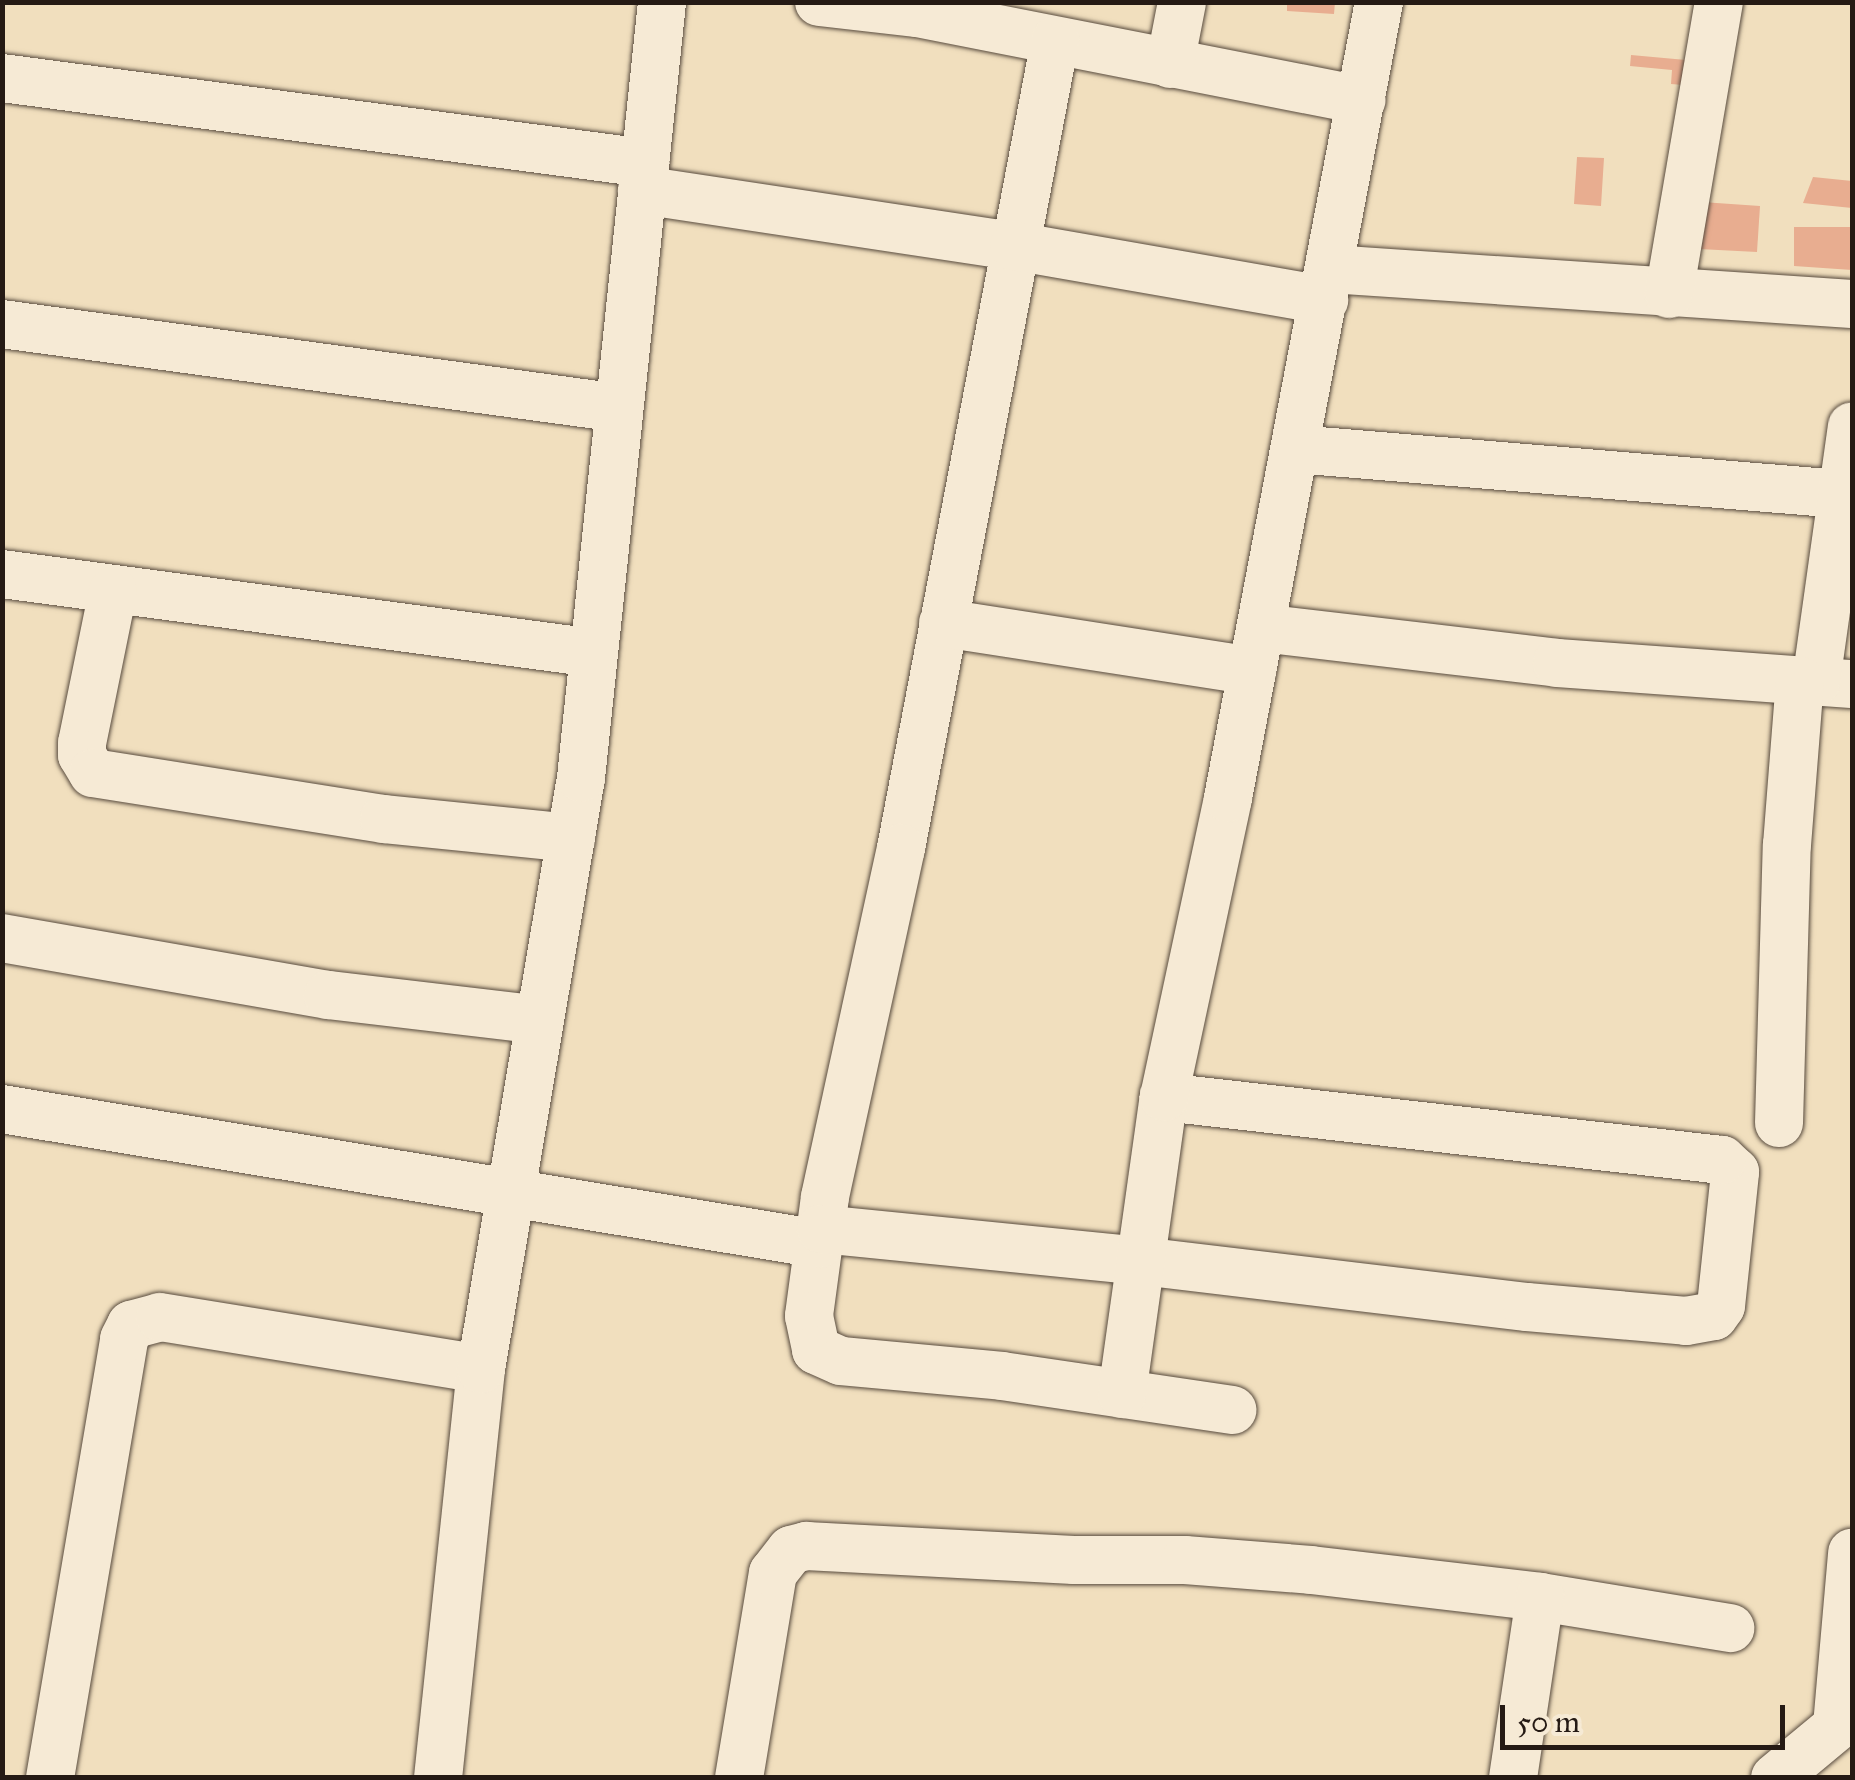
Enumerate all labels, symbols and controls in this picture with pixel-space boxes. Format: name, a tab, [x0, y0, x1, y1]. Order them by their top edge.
scale bar	[1505, 1685, 1790, 1747]
text: 50 m	[1517, 1704, 1580, 1740]

